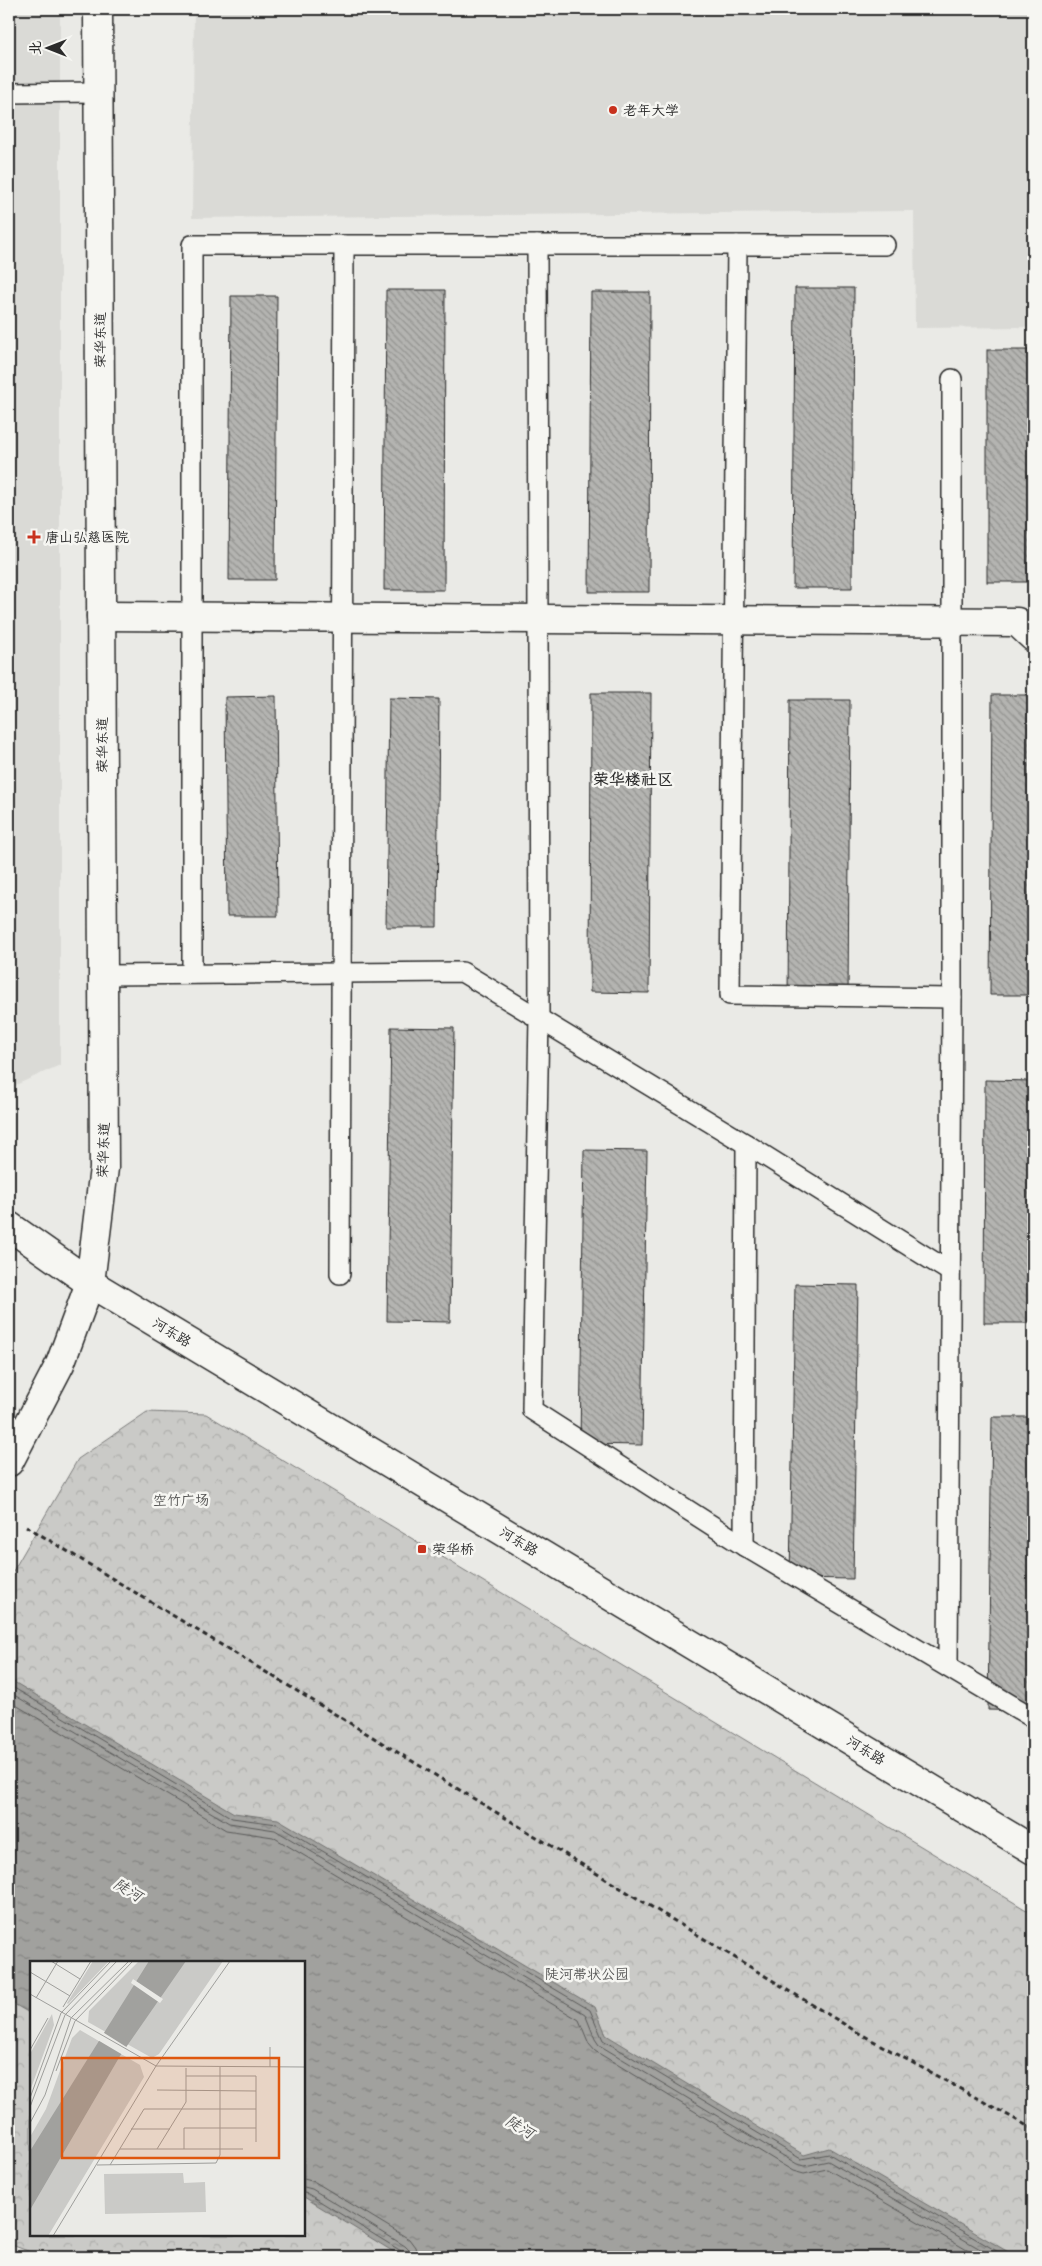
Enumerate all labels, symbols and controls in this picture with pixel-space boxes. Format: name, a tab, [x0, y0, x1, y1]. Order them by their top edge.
north arrow	[22, 22, 72, 72]
text: 北	[26, 41, 44, 55]
place label: 老年大学	[623, 101, 679, 119]
marker: 老年大学	[607, 104, 619, 116]
street label: 荣华东道	[91, 312, 109, 368]
place label: 唐山弘慈医院	[45, 528, 129, 546]
marker: 唐山弘慈医院	[27, 530, 41, 544]
street label: 荣华东道	[93, 717, 111, 773]
district label: 荣华楼社区	[593, 769, 673, 789]
street label: 荣华东道	[93, 1122, 113, 1178]
street label: 河东路	[149, 1313, 195, 1351]
park label: 空竹广场	[153, 1491, 209, 1509]
street label: 河东路	[496, 1522, 542, 1560]
place label: 荣华桥	[432, 1540, 474, 1558]
marker: 荣华桥	[416, 1543, 428, 1555]
street label: 河东路	[843, 1731, 889, 1769]
water label: 陡河	[111, 1874, 149, 1907]
inset map	[30, 1961, 305, 2236]
park label: 陡河带状公园	[545, 1965, 629, 1983]
water label: 陡河	[503, 2111, 541, 2144]

